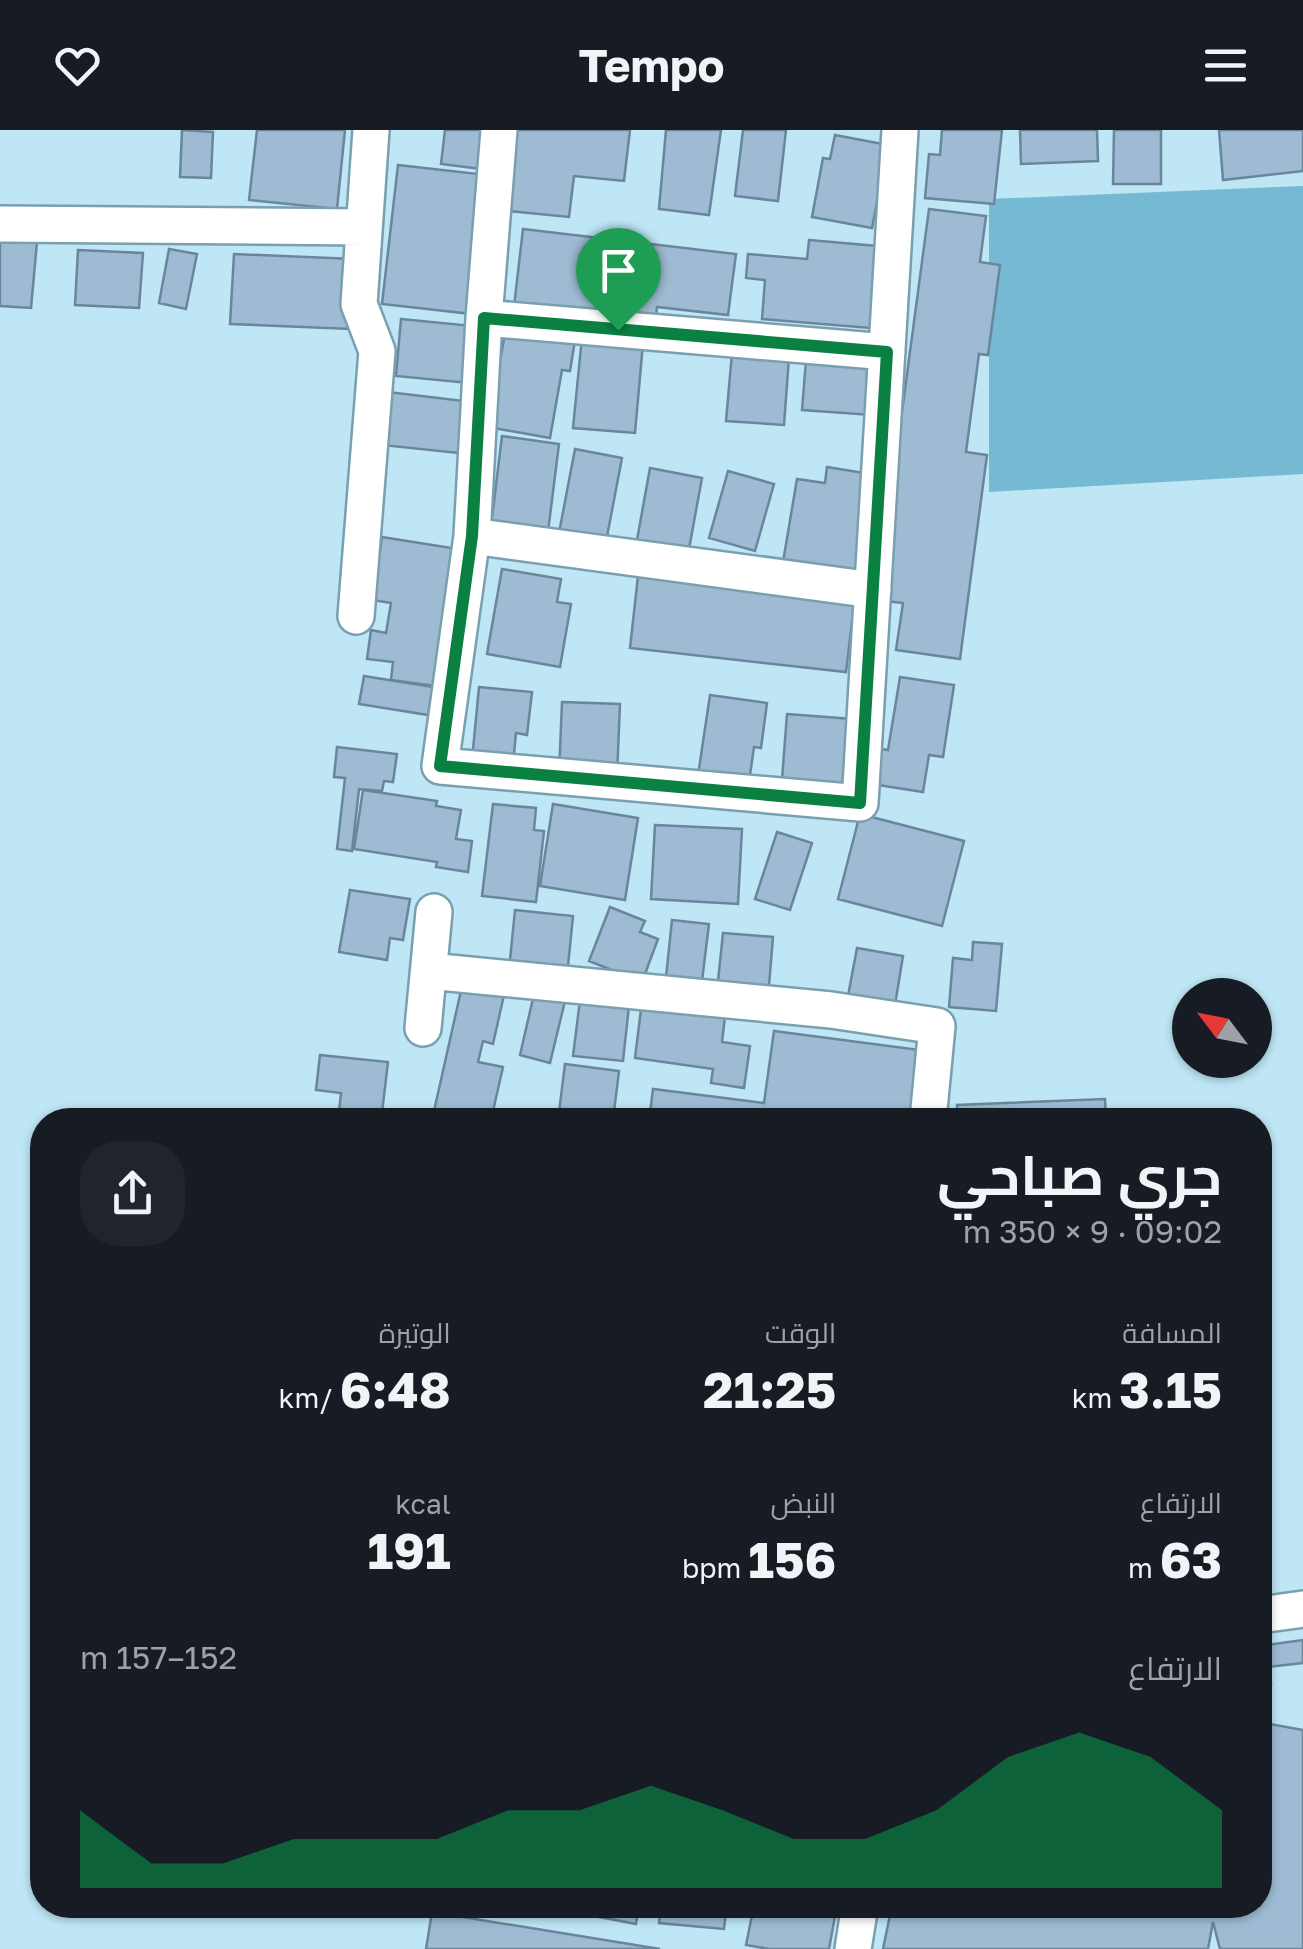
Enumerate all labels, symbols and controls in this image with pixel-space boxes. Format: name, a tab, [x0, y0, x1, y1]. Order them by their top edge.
icon: heart	[50, 38, 105, 93]
text: Tempo	[578, 38, 725, 92]
icon: menu	[1198, 38, 1253, 93]
pin	[576, 228, 661, 331]
icon: arrive	[591, 243, 646, 298]
north arrow	[1172, 978, 1272, 1078]
map controls	[1172, 978, 1272, 1078]
button: share	[80, 1141, 185, 1246]
text: جري صباحي	[937, 1141, 1222, 1207]
text: 09:02 · 9 × 350 m	[963, 1212, 1222, 1250]
text: الوتيرة	[379, 1316, 451, 1349]
text: الوقت	[765, 1316, 836, 1349]
text: المسافة	[1122, 1316, 1222, 1349]
text: 6:48	[340, 1359, 451, 1419]
text: 21:25	[703, 1359, 836, 1419]
text: 3.15	[1119, 1359, 1222, 1419]
text: /km	[279, 1381, 340, 1414]
text: km	[1072, 1381, 1119, 1414]
text: النبض	[770, 1486, 836, 1519]
text: الارتفاع	[1140, 1486, 1222, 1519]
text: kcal	[395, 1487, 451, 1520]
text: 191	[367, 1520, 451, 1580]
text: 156	[748, 1529, 836, 1589]
text: 63	[1160, 1529, 1222, 1589]
text: bpm	[682, 1551, 748, 1584]
text: m	[1128, 1551, 1160, 1584]
text: 152–157 m	[80, 1638, 237, 1676]
text: الارتفاع	[1128, 1649, 1222, 1687]

